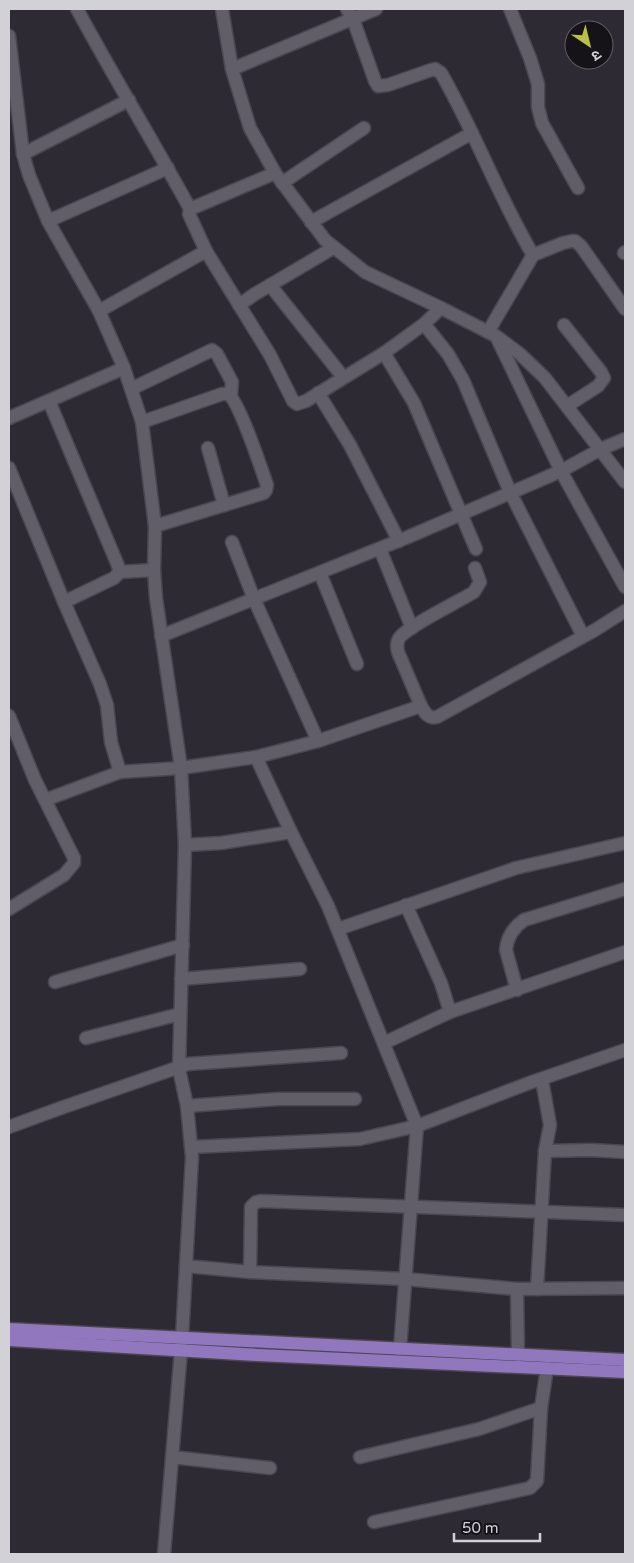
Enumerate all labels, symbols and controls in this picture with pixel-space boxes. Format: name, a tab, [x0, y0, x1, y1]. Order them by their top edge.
north arrow	[564, 20, 614, 70]
text: उ	[587, 46, 604, 65]
scale bar	[454, 1510, 540, 1542]
text: 50 m	[462, 1519, 499, 1537]

